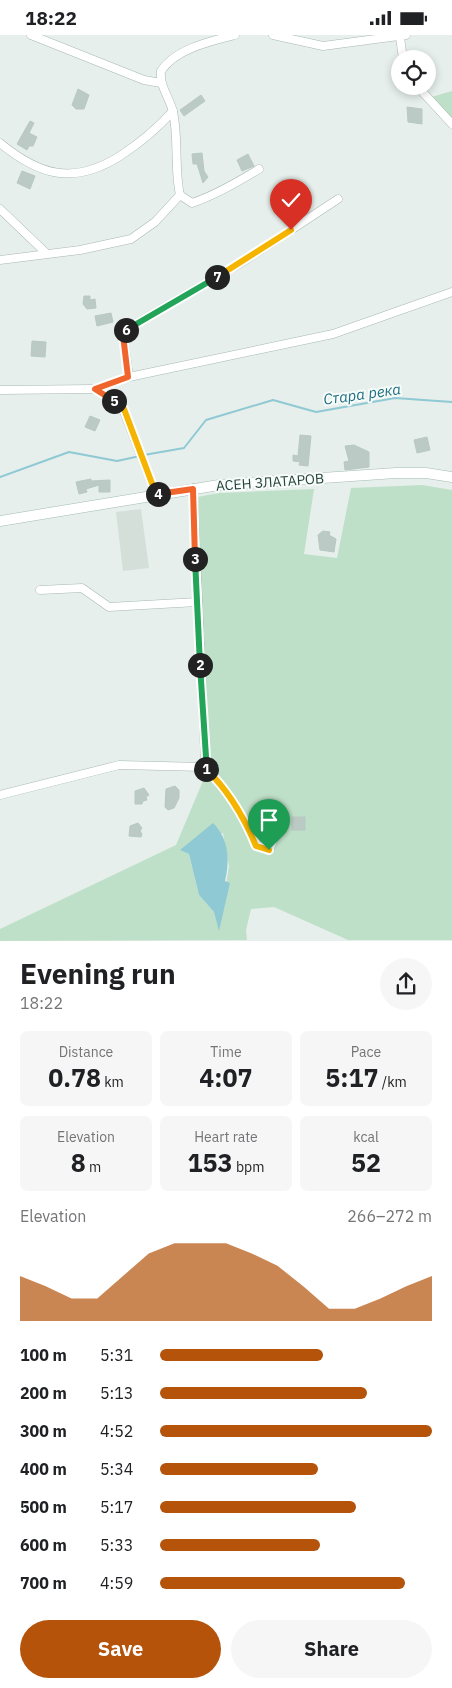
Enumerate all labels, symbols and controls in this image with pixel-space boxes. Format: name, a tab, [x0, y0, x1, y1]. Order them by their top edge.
text: 18:22	[25, 6, 77, 30]
map controls	[391, 50, 436, 95]
button: locate	[391, 50, 436, 95]
pin	[270, 179, 312, 230]
icon: check	[277, 186, 305, 214]
pin: 7	[204, 265, 230, 289]
text: 7	[213, 268, 222, 286]
pin: 6	[114, 317, 138, 343]
text: 6	[122, 321, 131, 339]
water label: Стара река	[322, 379, 402, 409]
pin: 5	[102, 389, 126, 413]
text: 5	[110, 392, 119, 410]
street label: АСЕН ЗЛАТАРОВ	[215, 469, 325, 495]
pin: 4	[146, 481, 170, 507]
text: 4	[154, 485, 163, 503]
pin: 3	[182, 547, 208, 571]
text: 3	[191, 550, 200, 568]
pin: 2	[188, 653, 212, 677]
text: 2	[196, 656, 205, 674]
pin: 1	[194, 757, 218, 781]
text: 1	[202, 760, 211, 778]
pin	[248, 799, 290, 850]
icon: arrive	[255, 806, 283, 834]
text: Evening run	[20, 955, 176, 992]
button: share	[380, 958, 432, 1010]
text: 18:22	[20, 993, 63, 1013]
text: Distance	[59, 1043, 113, 1061]
text: Time	[210, 1043, 242, 1061]
text: Pace	[351, 1043, 381, 1061]
text: 0.78	[48, 1061, 101, 1094]
text: 4:07	[199, 1061, 253, 1094]
text: 5:17	[325, 1061, 378, 1094]
text: km	[101, 1073, 124, 1091]
text: /km	[378, 1073, 407, 1091]
text: Elevation	[57, 1128, 115, 1146]
text: Heart rate	[194, 1128, 258, 1146]
text: kcal	[353, 1128, 379, 1146]
text: 8	[71, 1146, 86, 1179]
text: 153	[188, 1146, 233, 1179]
text: 52	[351, 1146, 381, 1179]
text: m	[86, 1158, 101, 1176]
text: bpm	[233, 1158, 264, 1176]
text: Elevation	[20, 1206, 86, 1226]
text: 266–272 m	[347, 1206, 432, 1226]
text: 100 m	[20, 1345, 67, 1365]
text: 5:31	[100, 1345, 133, 1365]
text: 200 m	[20, 1383, 67, 1403]
text: 5:13	[100, 1383, 133, 1403]
text: 300 m	[20, 1421, 67, 1441]
text: 4:52	[100, 1421, 133, 1441]
text: 400 m	[20, 1459, 67, 1479]
text: 5:34	[100, 1459, 133, 1479]
text: 500 m	[20, 1497, 67, 1517]
text: 5:17	[100, 1497, 133, 1517]
text: 600 m	[20, 1535, 67, 1555]
text: 5:33	[100, 1535, 133, 1555]
text: 700 m	[20, 1573, 67, 1593]
text: 4:59	[100, 1573, 133, 1593]
button: Save	[20, 1620, 221, 1678]
button: Share	[231, 1620, 432, 1678]

